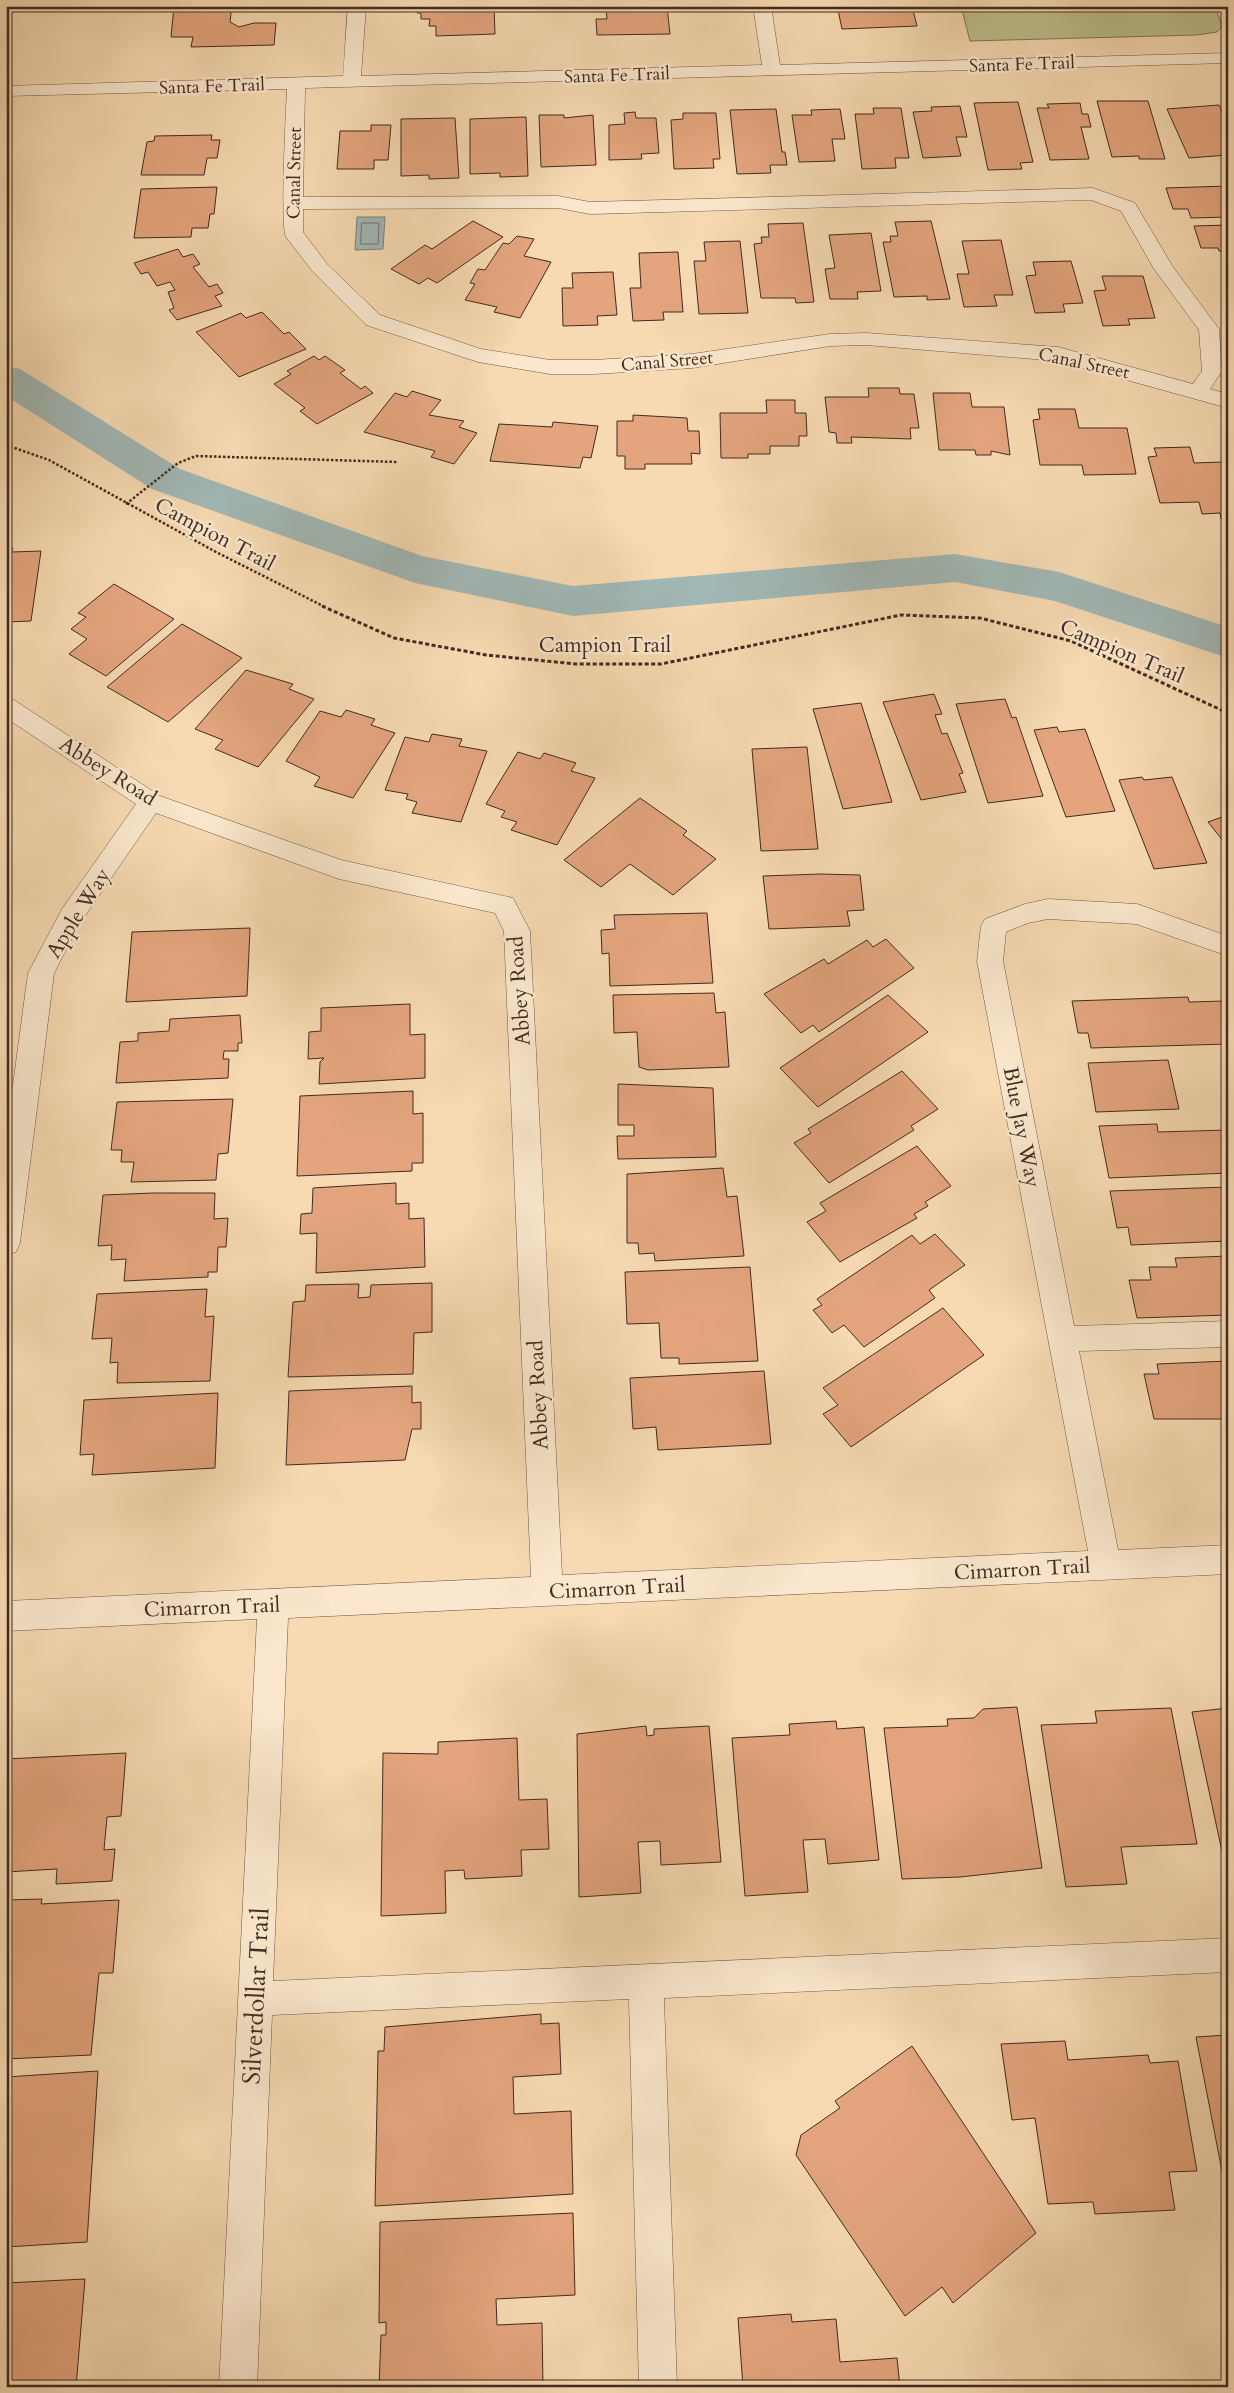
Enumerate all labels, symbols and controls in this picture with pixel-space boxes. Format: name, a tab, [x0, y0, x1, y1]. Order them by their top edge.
street label: Santa Fe Trail	[969, 50, 1076, 79]
street label: Santa Fe Trail	[564, 61, 671, 90]
street label: Santa Fe Trail	[159, 72, 266, 101]
street label: Canal Street	[281, 126, 308, 219]
street label: Canal Street	[1036, 342, 1132, 385]
street label: Canal Street	[620, 345, 714, 378]
street label: Campion Trail	[150, 491, 280, 578]
street label: Campion Trail	[1055, 612, 1188, 691]
street label: Campion Trail	[539, 631, 671, 660]
street label: Abbey Road	[53, 730, 162, 813]
street label: Apple Way	[39, 863, 118, 964]
street label: Abbey Road	[501, 935, 538, 1047]
street label: Blue Jay Way	[996, 1064, 1047, 1190]
street label: Abbey Road	[521, 1339, 556, 1451]
street label: Cimarron Trail	[953, 1551, 1091, 1588]
street label: Cimarron Trail	[548, 1570, 686, 1607]
street label: Cimarron Trail	[143, 1591, 281, 1624]
street label: Silverdollar Trail	[234, 1907, 278, 2085]

